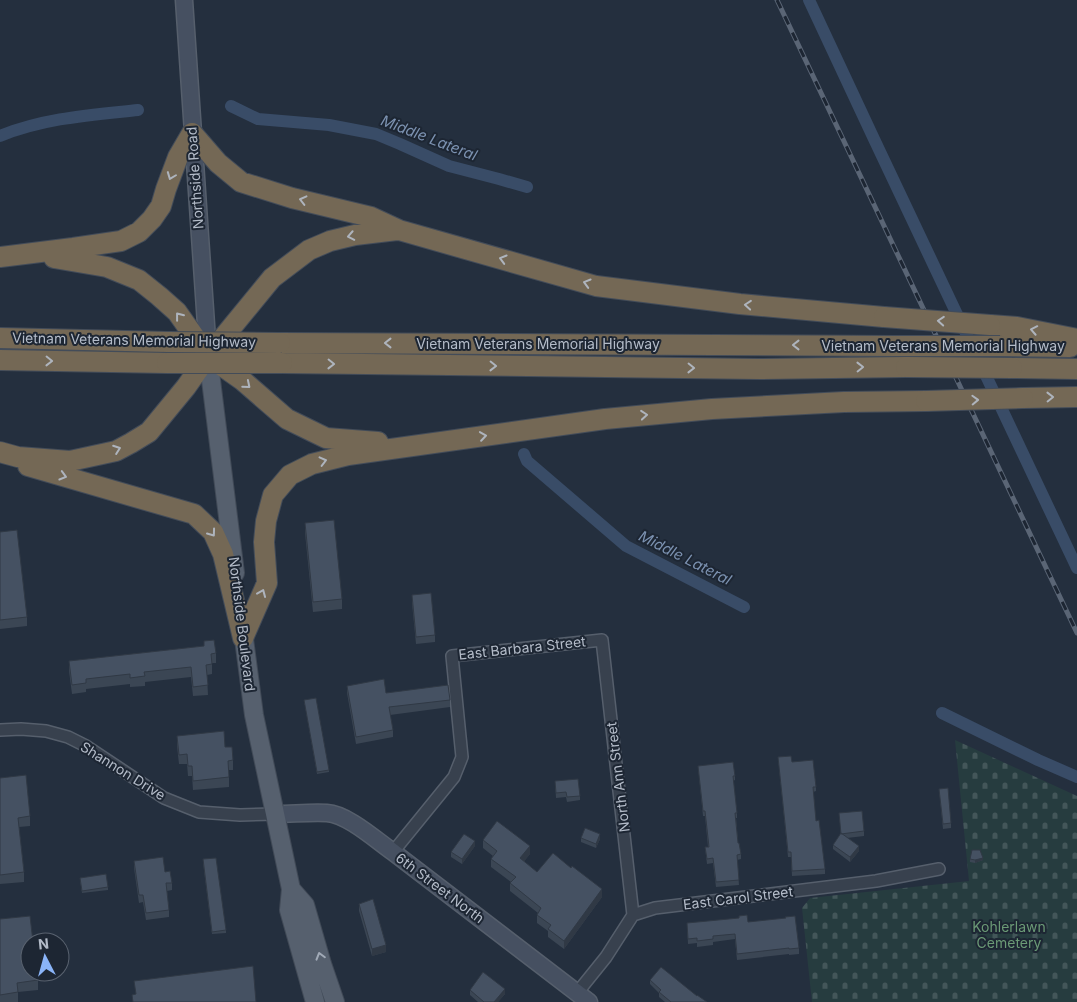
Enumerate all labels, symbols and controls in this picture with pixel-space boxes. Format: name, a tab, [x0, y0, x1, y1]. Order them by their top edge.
water label: Middle Lateral	[378, 110, 480, 165]
street label: Northside Road	[182, 126, 207, 230]
one-way arrow	[167, 172, 177, 180]
one-way arrow	[299, 196, 307, 206]
one-way arrow	[347, 230, 355, 241]
one-way arrow	[500, 255, 508, 265]
one-way arrow	[583, 278, 591, 289]
one-way arrow	[744, 300, 752, 311]
one-way arrow	[177, 313, 185, 322]
one-way arrow	[937, 316, 945, 327]
one-way arrow	[1029, 326, 1038, 336]
street label: Vietnam Veterans Memorial Highway	[12, 329, 256, 350]
street label: Vietnam Veterans Memorial Highway	[416, 335, 660, 352]
street label: Vietnam Veterans Memorial Highway	[821, 337, 1065, 354]
one-way arrow	[384, 338, 392, 348]
one-way arrow	[792, 340, 800, 350]
one-way arrow	[45, 355, 53, 366]
one-way arrow	[328, 359, 335, 369]
one-way arrow	[490, 361, 498, 371]
one-way arrow	[856, 362, 864, 372]
one-way arrow	[688, 363, 695, 373]
one-way arrow	[241, 379, 250, 387]
one-way arrow	[1046, 392, 1054, 403]
one-way arrow	[971, 394, 979, 405]
one-way arrow	[641, 410, 649, 421]
one-way arrow	[479, 432, 488, 442]
one-way arrow	[112, 445, 120, 455]
one-way arrow	[318, 457, 326, 467]
one-way arrow	[58, 471, 67, 481]
water label: Middle Lateral	[636, 526, 735, 589]
one-way arrow	[206, 527, 215, 537]
street label: Northside Boulevard	[226, 556, 259, 692]
one-way arrow	[256, 589, 267, 598]
street label: East Barbara Street	[457, 632, 587, 663]
street label: North Ann Street	[602, 721, 633, 833]
street label: Shannon Drive	[78, 738, 169, 803]
street label: 6th Street North	[393, 849, 488, 926]
street label: East Carol Street	[682, 882, 794, 913]
park label: Kohlerlawn Cemetery	[972, 918, 1046, 951]
north arrow	[20, 932, 70, 982]
text: N	[37, 935, 50, 953]
one-way arrow	[315, 952, 325, 960]

